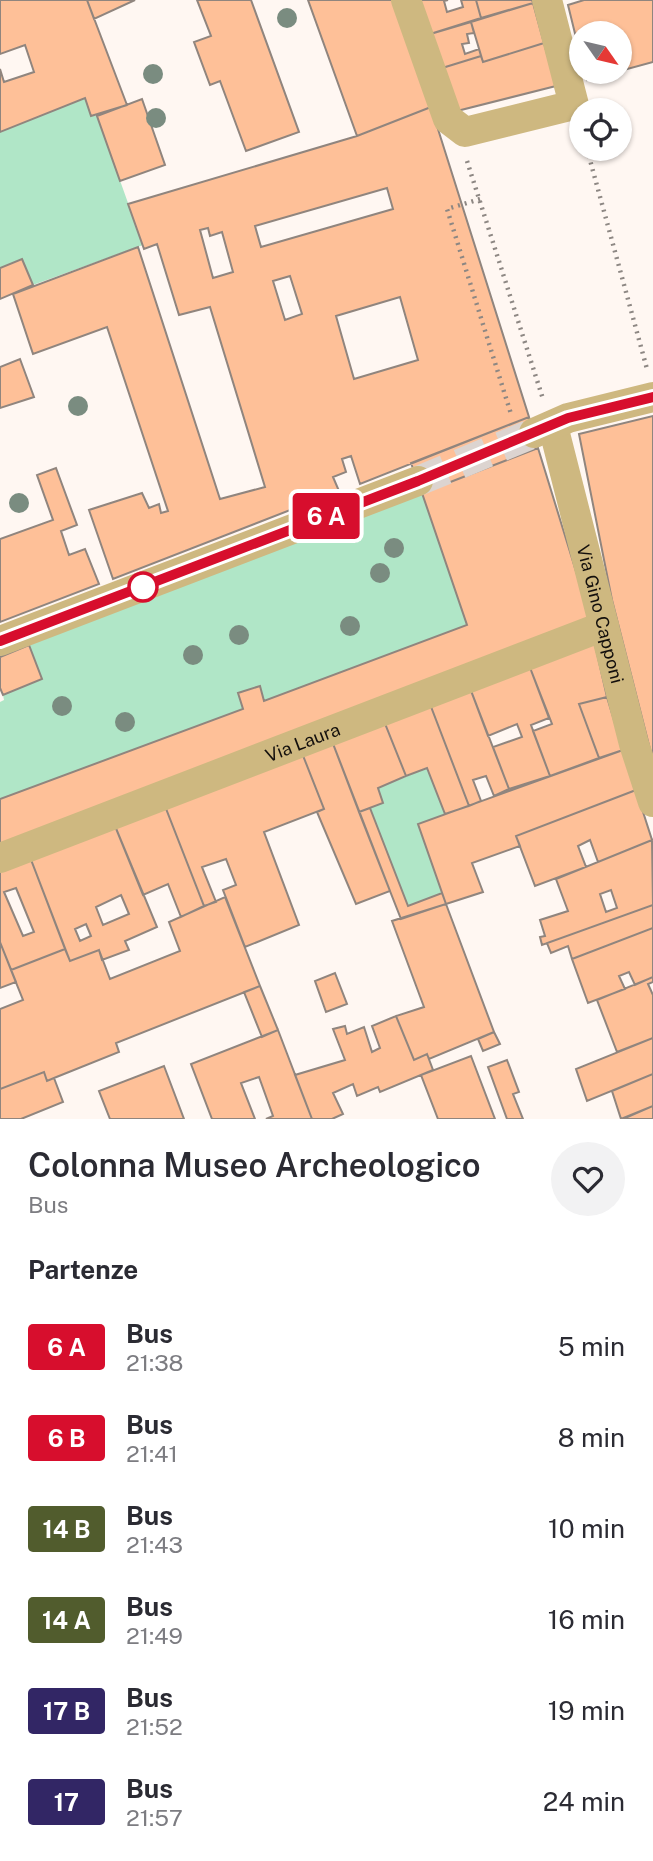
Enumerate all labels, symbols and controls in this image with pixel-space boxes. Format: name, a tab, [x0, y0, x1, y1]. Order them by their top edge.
north arrow	[569, 21, 632, 84]
map controls	[569, 21, 632, 161]
button: locate	[569, 98, 632, 161]
line badge: 6 A	[286, 493, 366, 539]
text: 6 A	[307, 502, 345, 530]
street label: Via Gino Capponi	[573, 542, 629, 686]
unlabelled marker	[128, 572, 158, 602]
street label: Via Laura	[262, 718, 343, 766]
button: heart	[551, 1142, 625, 1216]
text: Colonna Museo Archeologico	[28, 1146, 481, 1184]
text: Bus	[28, 1191, 68, 1218]
text: Partenze	[28, 1254, 138, 1285]
text: Bus	[126, 1318, 173, 1349]
text: 5 min	[558, 1331, 625, 1362]
text: 6 A	[47, 1333, 86, 1361]
text: 21:38	[126, 1349, 184, 1376]
text: Bus	[126, 1409, 173, 1440]
text: 8 min	[558, 1422, 625, 1453]
text: 6 B	[48, 1424, 85, 1452]
text: 21:41	[126, 1440, 178, 1467]
text: Bus	[126, 1500, 173, 1531]
text: 10 min	[548, 1513, 625, 1544]
text: 14 B	[43, 1515, 90, 1543]
text: 21:43	[126, 1531, 183, 1558]
text: Bus	[126, 1591, 173, 1622]
text: 16 min	[548, 1604, 625, 1635]
text: 14 A	[42, 1606, 91, 1634]
text: 21:49	[126, 1622, 183, 1649]
text: Bus	[126, 1682, 173, 1713]
text: 19 min	[548, 1695, 625, 1726]
text: 17 B	[43, 1697, 90, 1725]
text: 21:52	[126, 1713, 183, 1740]
text: Bus	[126, 1773, 173, 1804]
text: 24 min	[543, 1786, 625, 1817]
text: 17	[54, 1788, 79, 1816]
text: 21:57	[126, 1804, 183, 1831]

